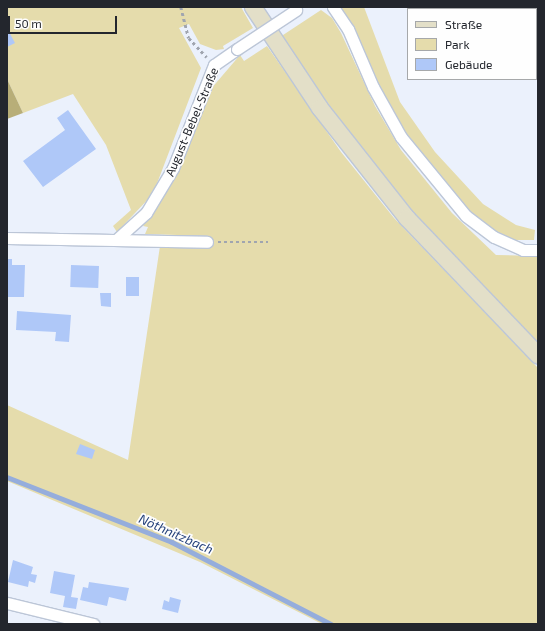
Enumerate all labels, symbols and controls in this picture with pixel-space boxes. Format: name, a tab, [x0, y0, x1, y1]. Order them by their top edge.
scale bar	[10, 8, 119, 34]
legend	[407, 8, 537, 80]
text: 50 m	[15, 16, 42, 30]
text: Straße	[445, 17, 482, 31]
text: Park	[445, 37, 470, 51]
text: Gebäude	[445, 57, 493, 71]
street label: August-Bebel-Straße	[163, 65, 221, 179]
water label: Nöthnitzbach	[136, 511, 216, 557]

